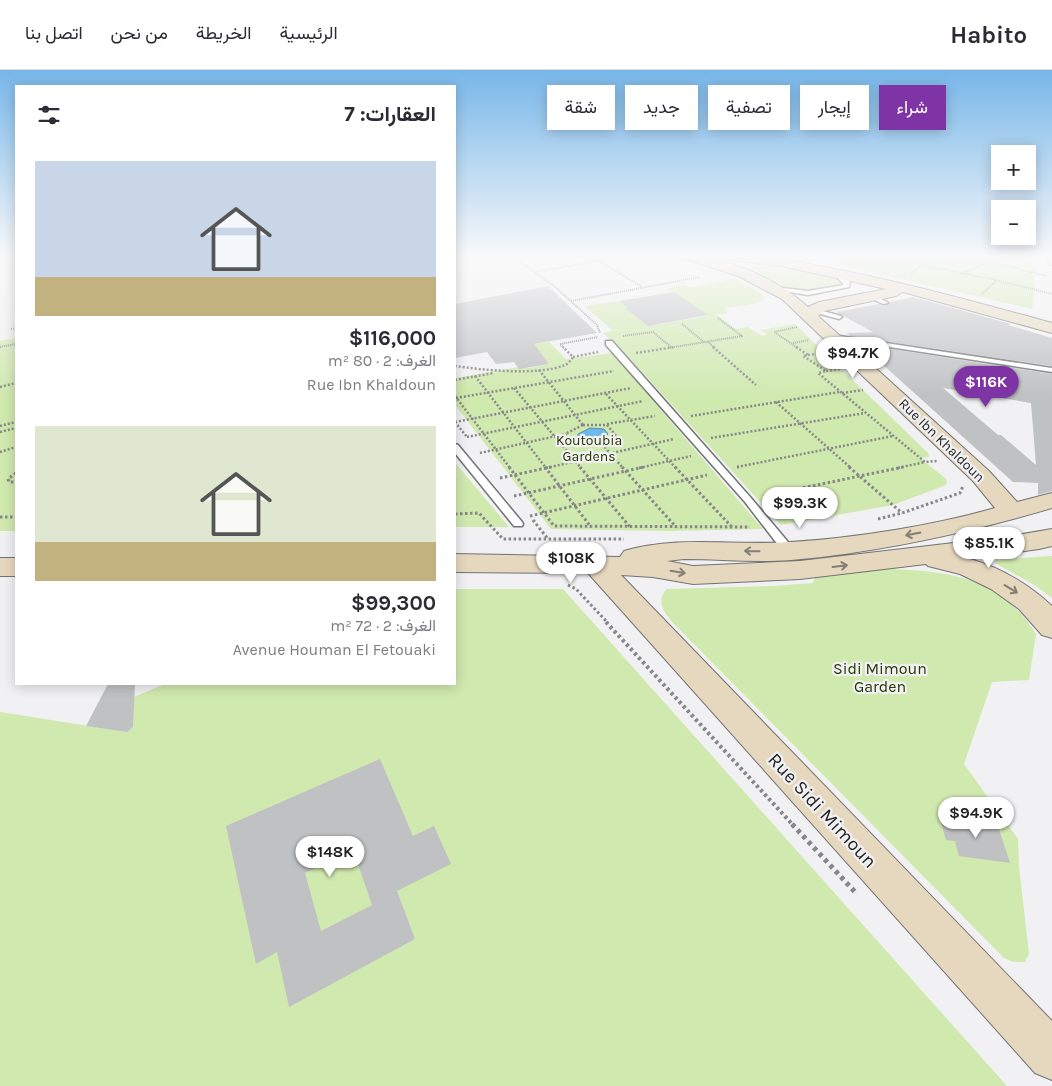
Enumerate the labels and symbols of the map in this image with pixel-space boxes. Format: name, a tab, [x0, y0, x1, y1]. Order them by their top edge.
pin: $94.7K	[812, 336, 894, 379]
pin: $116K	[951, 366, 1021, 408]
street label: Rue Ibn Khaldoun	[895, 395, 988, 486]
park label: Koutoubia Gardens	[556, 432, 622, 465]
pin: $99.3K	[759, 486, 841, 529]
pin: $85.1K	[948, 526, 1030, 569]
one-way arrow	[906, 530, 922, 540]
pin: $108K	[536, 542, 606, 584]
one-way arrow	[744, 546, 760, 555]
one-way arrow	[832, 561, 848, 571]
one-way arrow	[670, 568, 686, 578]
one-way arrow	[1003, 584, 1017, 594]
park label: Sidi Mimoun Garden	[833, 659, 927, 696]
street label: Rue Sidi Mimoun	[763, 749, 881, 873]
pin: $94.9K	[935, 796, 1017, 839]
pin: $148K	[295, 836, 365, 878]

